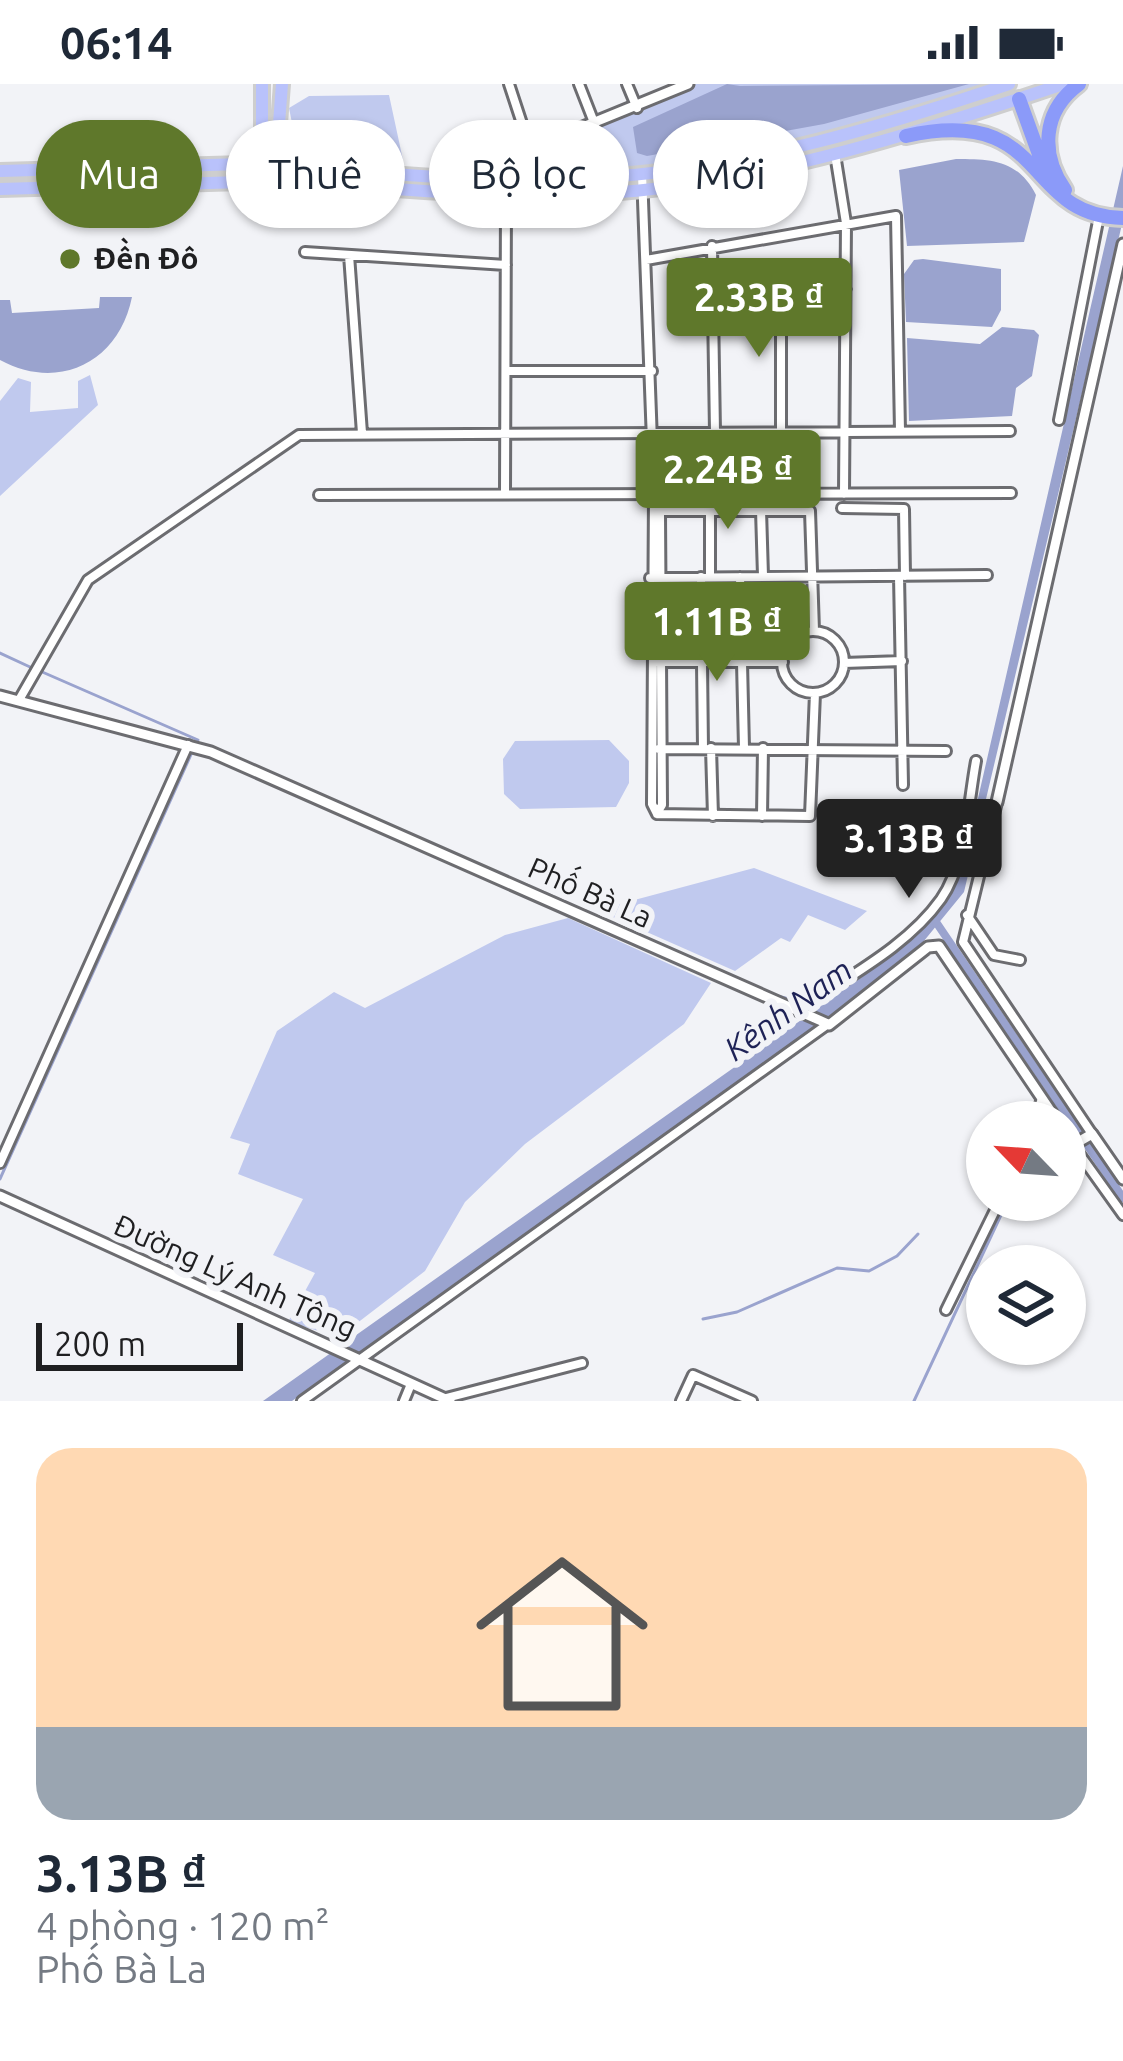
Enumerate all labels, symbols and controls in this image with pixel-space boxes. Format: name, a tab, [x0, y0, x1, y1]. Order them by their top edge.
text: 06:14	[60, 17, 173, 68]
chip: Mua	[36, 120, 202, 228]
chip: Thuê	[226, 120, 405, 228]
chip: Bộ lọc	[429, 120, 629, 228]
chip: Mới	[653, 120, 808, 228]
place label: Đền Đô	[94, 237, 198, 275]
marker: Đền Đô	[57, 246, 83, 272]
pin: 2.33B ₫	[648, 258, 870, 360]
text: 2.33B ₫	[694, 275, 824, 318]
pin: 2.24B ₫	[617, 430, 839, 532]
text: 2.24B ₫	[663, 447, 793, 490]
pin: 1.11B ₫	[606, 582, 828, 684]
text: 1.11B ₫	[652, 599, 782, 642]
pin: 3.13B ₫	[798, 799, 1020, 901]
text: 3.13B ₫	[844, 816, 974, 859]
street label: Phố Bà La	[523, 847, 659, 934]
water label: Kênh Nam	[717, 950, 859, 1067]
north arrow	[966, 1101, 1086, 1221]
map controls	[966, 1101, 1086, 1365]
street label: Đường Lý Anh Tông	[109, 1207, 362, 1345]
button: layers	[966, 1245, 1086, 1365]
scale bar	[36, 1317, 243, 1370]
text: 200 m	[54, 1325, 146, 1362]
icon: home	[454, 1526, 670, 1742]
text: 3.13B ₫	[36, 1844, 207, 1902]
text: 4 phòng · 120 m²	[36, 1904, 330, 1947]
text: Phố Bà La	[36, 1947, 207, 1990]

